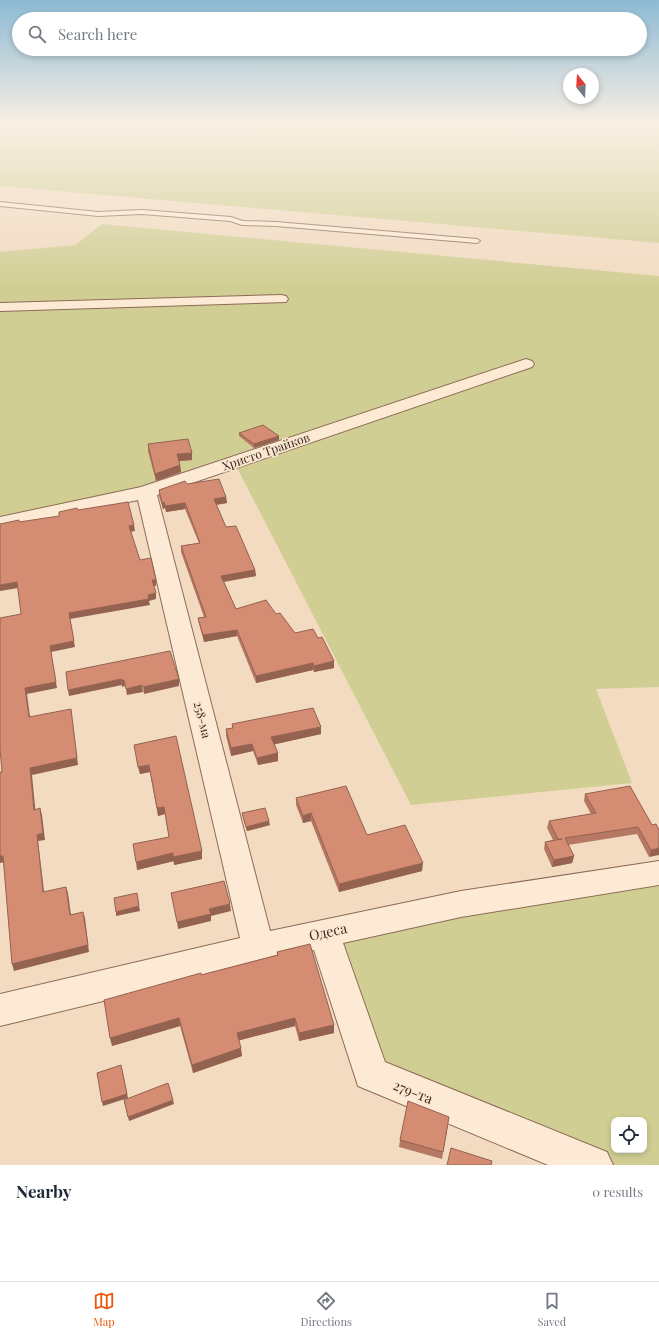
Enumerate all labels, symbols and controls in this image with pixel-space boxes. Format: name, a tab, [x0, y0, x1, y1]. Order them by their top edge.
search box	[12, 12, 647, 56]
icon: search	[26, 23, 48, 45]
text: Search here	[58, 24, 137, 44]
north arrow	[563, 68, 599, 104]
street label: Христо Трайков	[220, 428, 312, 474]
street label: 258-ма	[191, 700, 215, 740]
street label: Одеса	[307, 918, 349, 945]
street label: 279-та	[391, 1075, 436, 1108]
map controls	[611, 1117, 647, 1153]
button: locate	[611, 1117, 647, 1153]
text: Nearby	[16, 1180, 71, 1202]
text: 0 results	[592, 1183, 643, 1200]
tab: Map	[93, 1290, 115, 1329]
tab: Directions	[300, 1290, 352, 1329]
tab: Saved	[538, 1290, 566, 1329]

